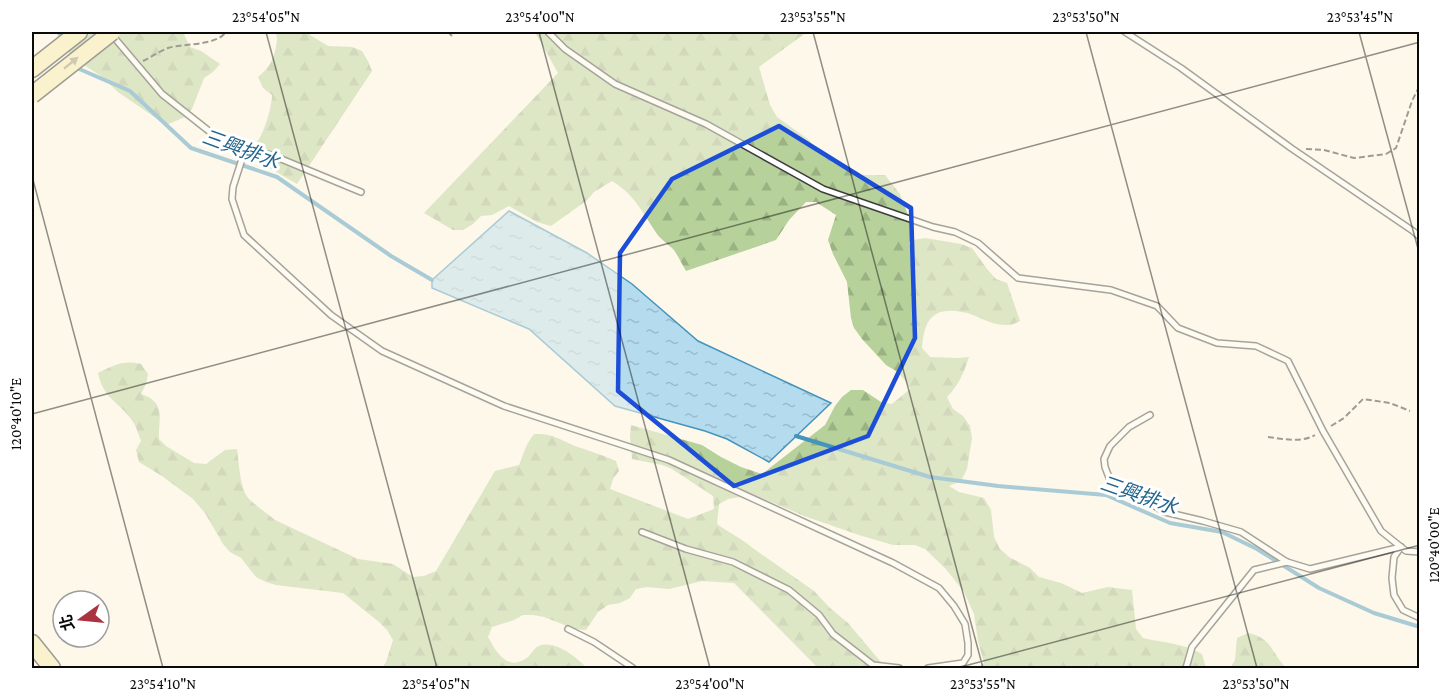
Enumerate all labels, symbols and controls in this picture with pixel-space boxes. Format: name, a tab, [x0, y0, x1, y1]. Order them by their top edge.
text: 23°54'05"N	[232, 9, 300, 25]
text: 23°54'00"N	[505, 9, 575, 25]
text: 23°53'55"N	[780, 9, 846, 25]
text: 23°53'50"N	[1052, 9, 1120, 25]
text: 23°53'45"N	[1327, 9, 1393, 25]
one-way arrow	[64, 57, 79, 69]
water label: 三興排水	[200, 125, 283, 173]
text: 120°40'10"E	[8, 378, 24, 450]
water label: 三興排水	[1098, 472, 1181, 519]
text: 120°40'00"E	[1426, 507, 1442, 583]
north arrow	[51, 589, 111, 649]
text: 北	[57, 613, 77, 633]
text: 23°54'10"N	[130, 676, 196, 692]
text: 23°54'05"N	[402, 676, 470, 692]
text: 23°54'00"N	[675, 676, 745, 692]
text: 23°53'55"N	[950, 676, 1016, 692]
text: 23°53'50"N	[1222, 676, 1290, 692]

